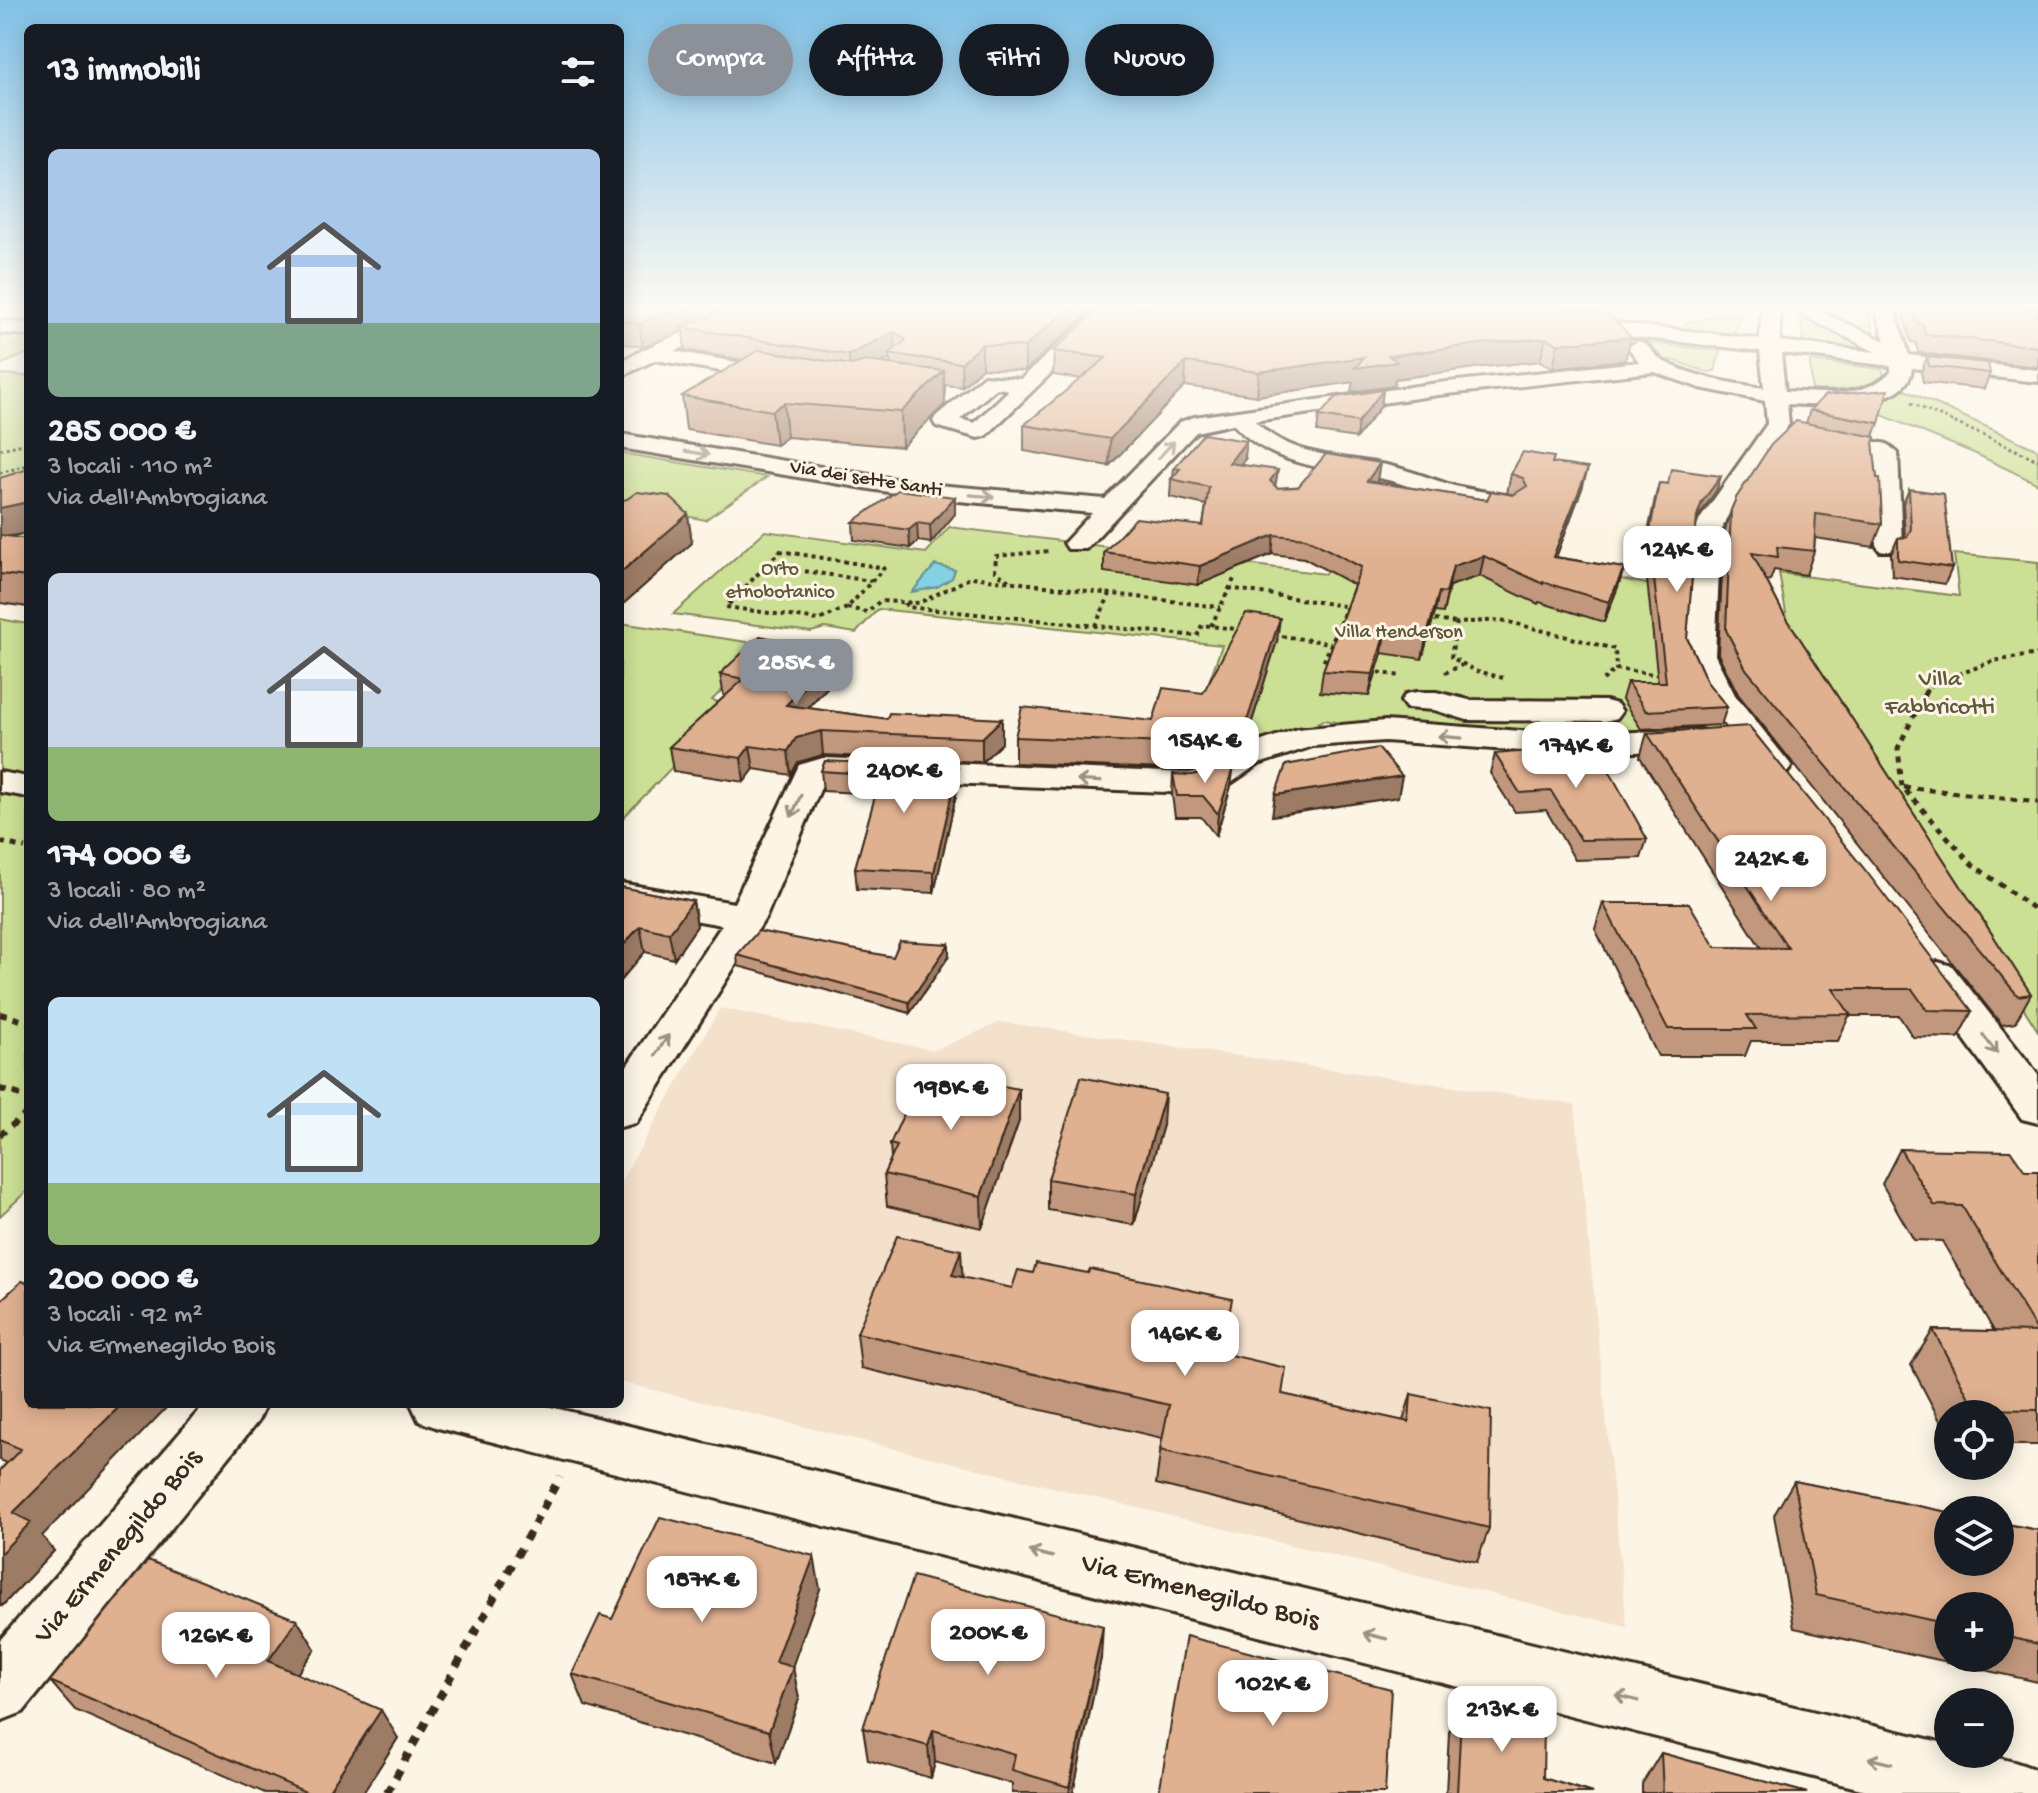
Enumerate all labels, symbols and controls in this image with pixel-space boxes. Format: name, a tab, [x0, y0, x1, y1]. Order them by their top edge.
chip: Compra	[648, 24, 793, 96]
chip: Affitta	[809, 24, 943, 96]
chip: Filtri	[959, 24, 1069, 96]
chip: Nuovo	[1085, 24, 1214, 96]
icon: filters	[556, 50, 600, 94]
text: 13 immobili	[48, 52, 201, 92]
icon: home	[252, 201, 396, 345]
text: 285 000 €	[48, 413, 195, 453]
one-way arrow	[1157, 440, 1176, 460]
one-way arrow	[684, 446, 709, 461]
text: 3 locali · 110 m²	[48, 453, 213, 484]
street label: Via dei sette Santi	[787, 456, 944, 503]
text: Via dell'Ambrogiana	[48, 484, 267, 515]
one-way arrow	[968, 488, 995, 503]
pin: 124K €	[1612, 526, 1742, 594]
text: 124K €	[1641, 536, 1713, 567]
park label: Orto etnobotanico	[725, 559, 835, 605]
park label: Villa Henderson	[1334, 622, 1463, 645]
icon: home	[252, 625, 396, 769]
pin: 285K €	[731, 639, 861, 707]
text: 285K €	[758, 649, 834, 680]
park label: Villa Fabbricotti	[1884, 666, 1995, 723]
pin: 154K €	[1140, 717, 1270, 785]
pin: 174K €	[1511, 722, 1641, 790]
text: 154K €	[1169, 727, 1241, 758]
one-way arrow	[1437, 729, 1464, 744]
text: 174K €	[1540, 732, 1612, 763]
pin: 240K €	[839, 747, 969, 815]
text: 240K €	[866, 757, 942, 788]
one-way arrow	[1076, 773, 1103, 788]
one-way arrow	[788, 793, 803, 817]
pin: 242K €	[1706, 835, 1836, 903]
text: 174 000 €	[48, 837, 190, 877]
text: 242K €	[1734, 845, 1808, 876]
text: 3 locali · 80 m²	[48, 877, 206, 908]
text: Via dell'Ambrogiana	[48, 908, 267, 939]
one-way arrow	[1982, 1033, 1999, 1054]
one-way arrow	[653, 1035, 670, 1057]
icon: home	[252, 1049, 396, 1193]
pin: 198K €	[886, 1064, 1016, 1132]
text: 198K €	[914, 1074, 988, 1105]
text: 200 000 €	[48, 1261, 198, 1301]
text: 3 locali · 92 m²	[48, 1301, 203, 1332]
pin: 146K €	[1120, 1310, 1250, 1378]
text: 146K €	[1149, 1320, 1221, 1351]
text: Via Ermenegildo Bois	[48, 1332, 275, 1363]
map controls	[1934, 1400, 2014, 1768]
button: locate	[1934, 1400, 2014, 1480]
street label: Via Ermenegildo Bois	[27, 1442, 211, 1652]
button: layers	[1934, 1496, 2014, 1576]
one-way arrow	[1028, 1545, 1054, 1560]
street label: Via Ermenegildo Bois	[1077, 1547, 1323, 1639]
pin: 187K €	[637, 1556, 767, 1624]
text: 187K €	[665, 1566, 739, 1597]
button: +	[1934, 1592, 2014, 1672]
pin: 200K €	[923, 1609, 1053, 1677]
pin: 126K €	[151, 1612, 281, 1680]
text: 200K €	[949, 1619, 1027, 1650]
text: 126K €	[180, 1622, 252, 1653]
one-way arrow	[1362, 1628, 1388, 1643]
pin: 102K €	[1208, 1660, 1338, 1728]
text: 102K €	[1236, 1670, 1310, 1701]
pin: 213K €	[1437, 1686, 1567, 1754]
button: −	[1934, 1688, 2014, 1768]
one-way arrow	[1615, 1690, 1641, 1705]
text: 213K €	[1466, 1696, 1538, 1727]
one-way arrow	[1867, 1752, 1893, 1767]

